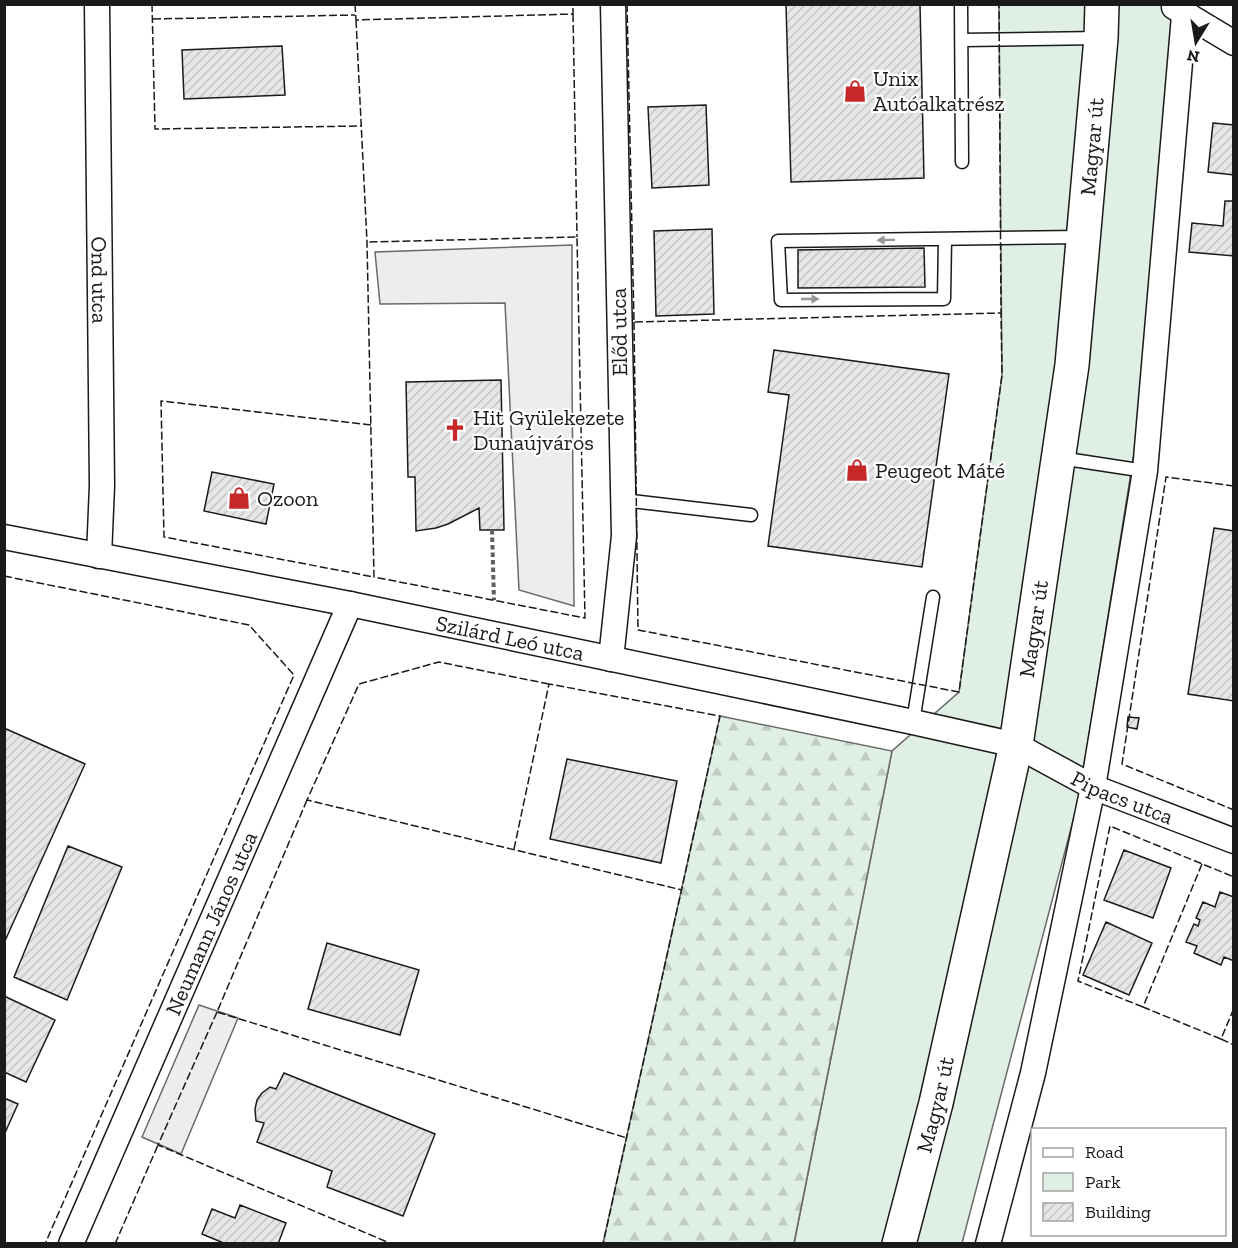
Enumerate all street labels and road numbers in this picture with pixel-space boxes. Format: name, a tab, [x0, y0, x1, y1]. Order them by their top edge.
street label: Magyar út	[1074, 96, 1109, 197]
street label: Ond utca	[86, 236, 114, 324]
street label: Előd utca	[605, 287, 633, 376]
street label: Magyar út	[1013, 577, 1054, 679]
street label: Szilárd Leó utca	[434, 609, 587, 666]
street label: Pipacs utca	[1067, 764, 1177, 830]
street label: Neumann János utca	[159, 827, 263, 1019]
street label: Magyar út	[910, 1053, 960, 1156]

